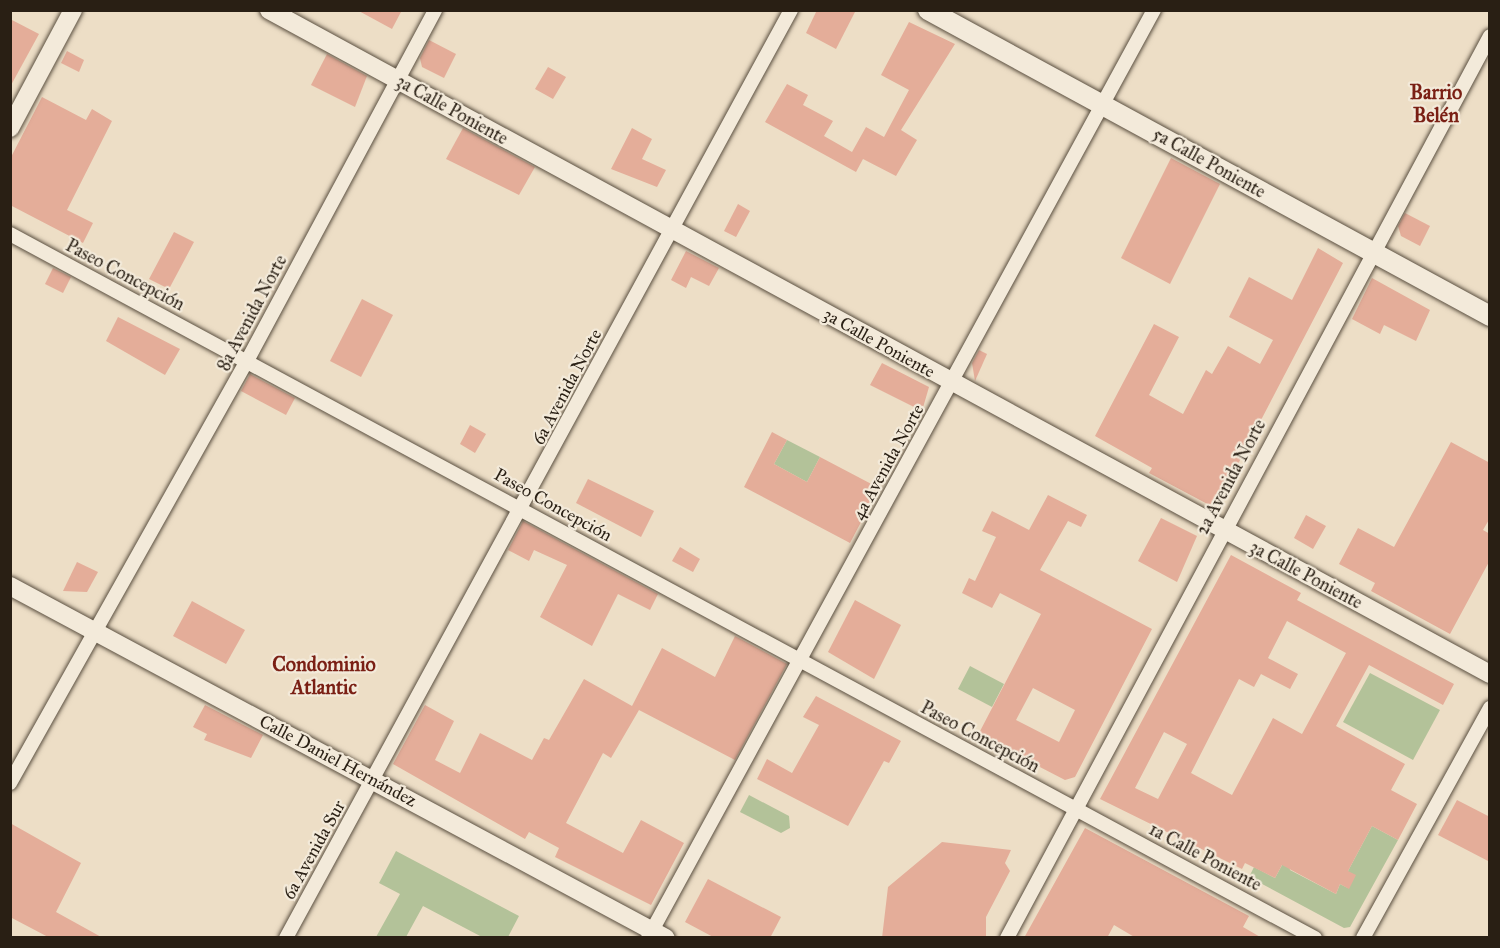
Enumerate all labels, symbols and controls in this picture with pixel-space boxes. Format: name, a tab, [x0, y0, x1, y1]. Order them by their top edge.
street label: 3a Calle Poniente	[392, 70, 512, 150]
district label: Barrio Belén	[1410, 80, 1462, 127]
street label: 5a Calle Poniente	[1149, 123, 1269, 203]
street label: Paseo Concepción	[62, 235, 188, 315]
street label: 8a Avenida Norte	[212, 251, 292, 375]
street label: 3a Calle Poniente	[819, 303, 939, 383]
street label: 6a Avenida Norte	[527, 325, 607, 449]
street label: 4a Avenida Norte	[847, 400, 929, 524]
street label: 2a Avenida Norte	[1192, 416, 1270, 538]
street label: Paseo Concepción	[490, 464, 616, 546]
street label: 3a Calle Poniente	[1246, 536, 1366, 614]
district label: Condominio Atlantic	[272, 652, 376, 699]
street label: Paseo Concepción	[917, 697, 1043, 777]
street label: Calle Daniel Hernández	[256, 710, 420, 812]
street label: 6a Avenida Sur	[278, 797, 350, 903]
street label: 1a Calle Poniente	[1145, 818, 1265, 896]

